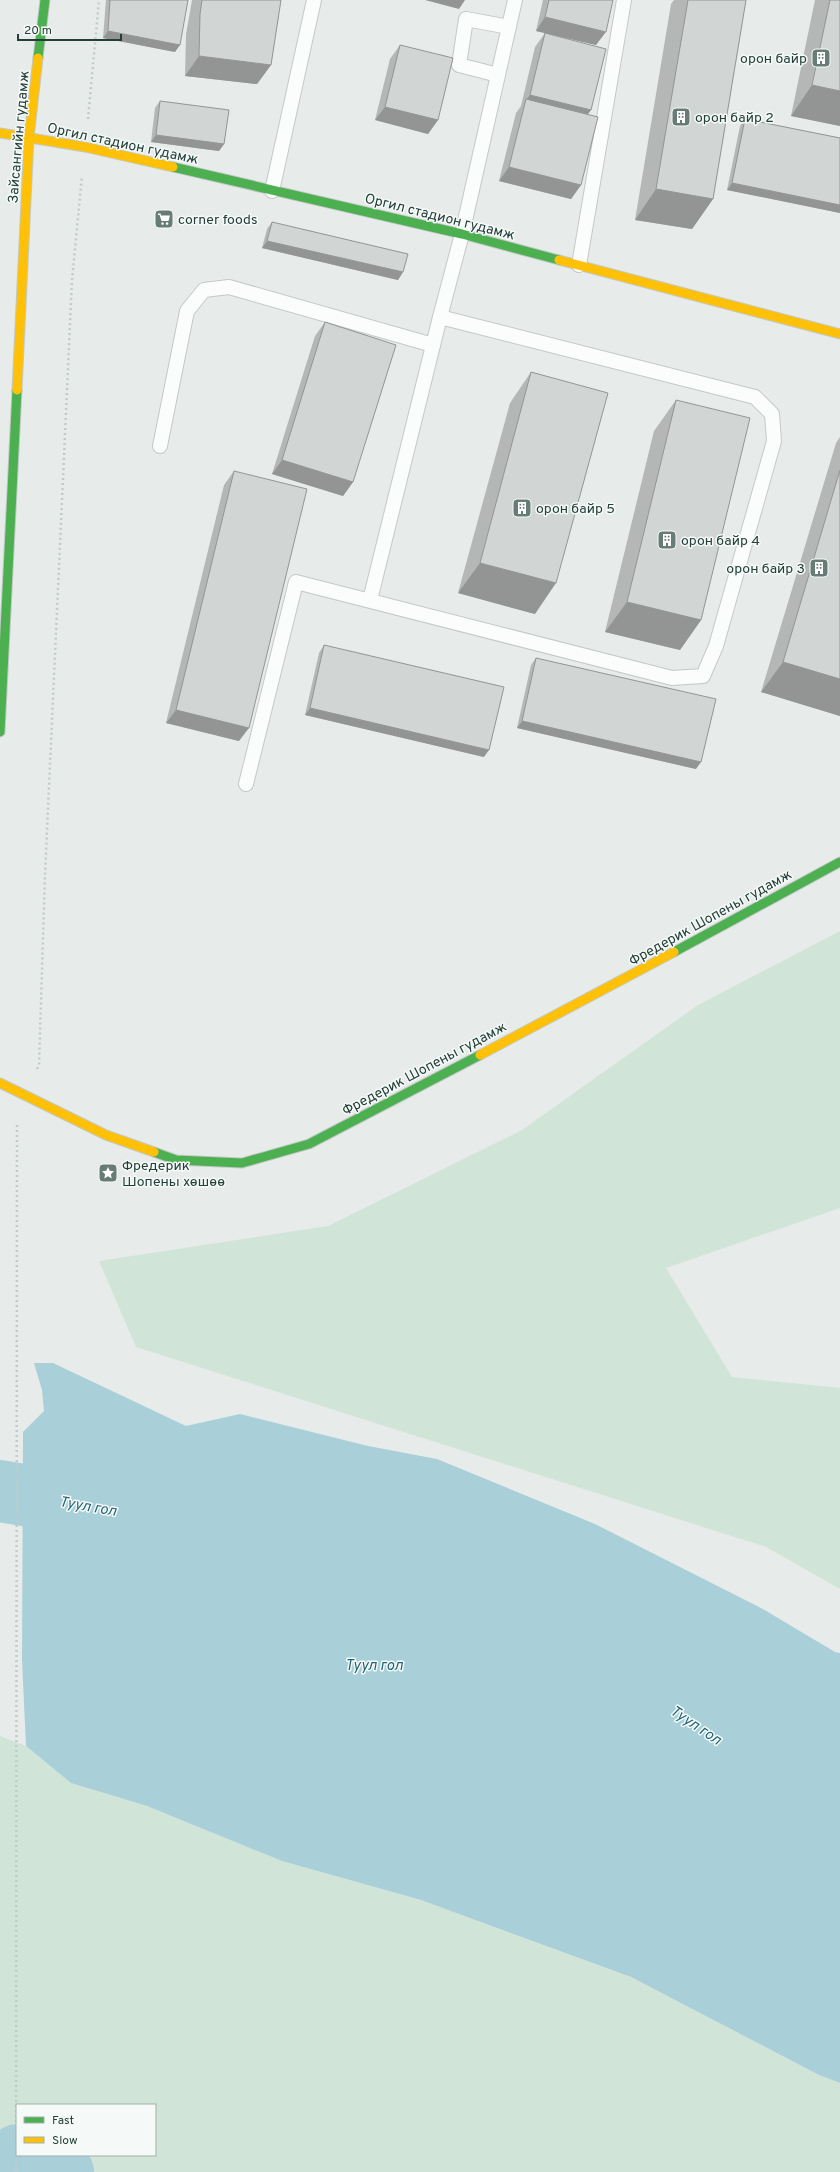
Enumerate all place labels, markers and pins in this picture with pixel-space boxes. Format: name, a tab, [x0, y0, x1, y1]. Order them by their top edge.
building icon: орон байр	[810, 47, 832, 69]
place label: орон байр	[740, 51, 807, 68]
building icon: орон байр 2	[670, 106, 692, 128]
place label: орон байр 2	[695, 110, 774, 127]
supermarket icon: corner foods	[153, 208, 175, 230]
place label: corner foods	[178, 212, 258, 229]
building icon: орон байр 5	[511, 497, 533, 519]
place label: орон байр 5	[536, 501, 615, 518]
building icon: орон байр 4	[656, 529, 678, 551]
place label: орон байр 4	[681, 533, 760, 550]
building icon: орон байр 3	[808, 557, 830, 579]
place label: орон байр 3	[726, 561, 805, 578]
place label: Фредерик Шопены хөшөө	[122, 1158, 225, 1191]
place icon: Фредерик Шопены хөшөө	[97, 1162, 119, 1184]

